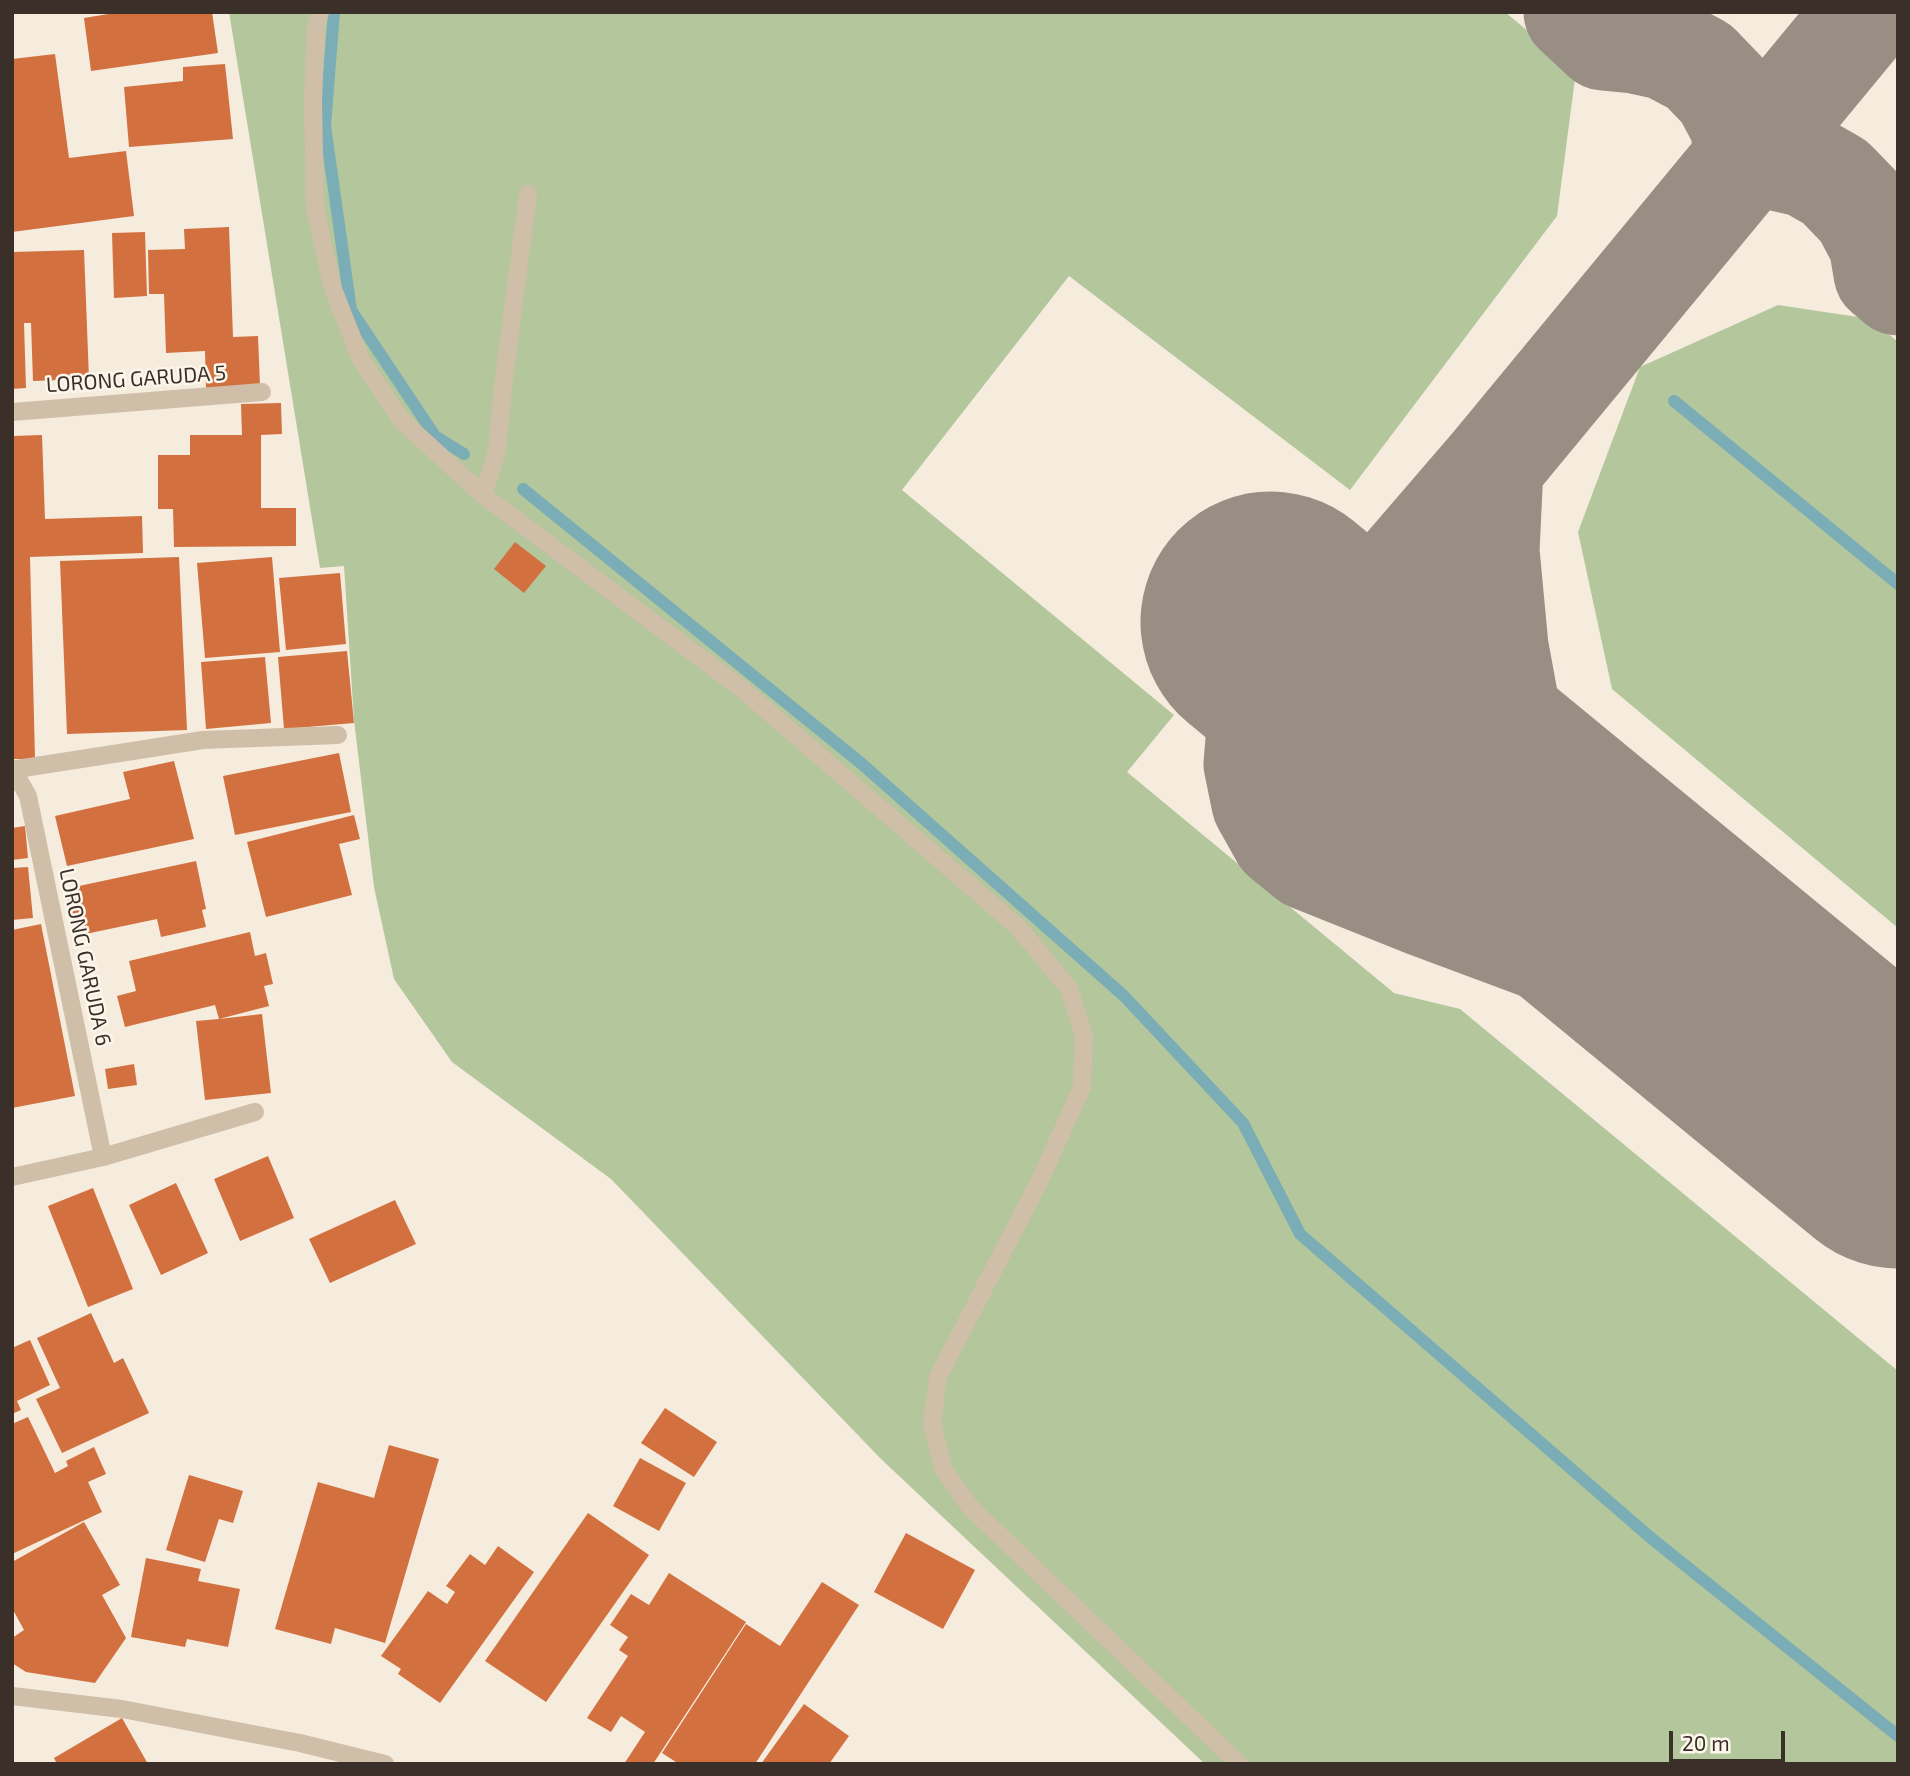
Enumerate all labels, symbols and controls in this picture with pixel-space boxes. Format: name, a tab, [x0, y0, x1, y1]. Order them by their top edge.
street label: LORONG GARUDA 5	[45, 360, 227, 398]
street label: LORONG GARUDA 6	[54, 866, 116, 1048]
scale bar	[1672, 1716, 1787, 1760]
text: 20 m	[1682, 1730, 1730, 1755]

